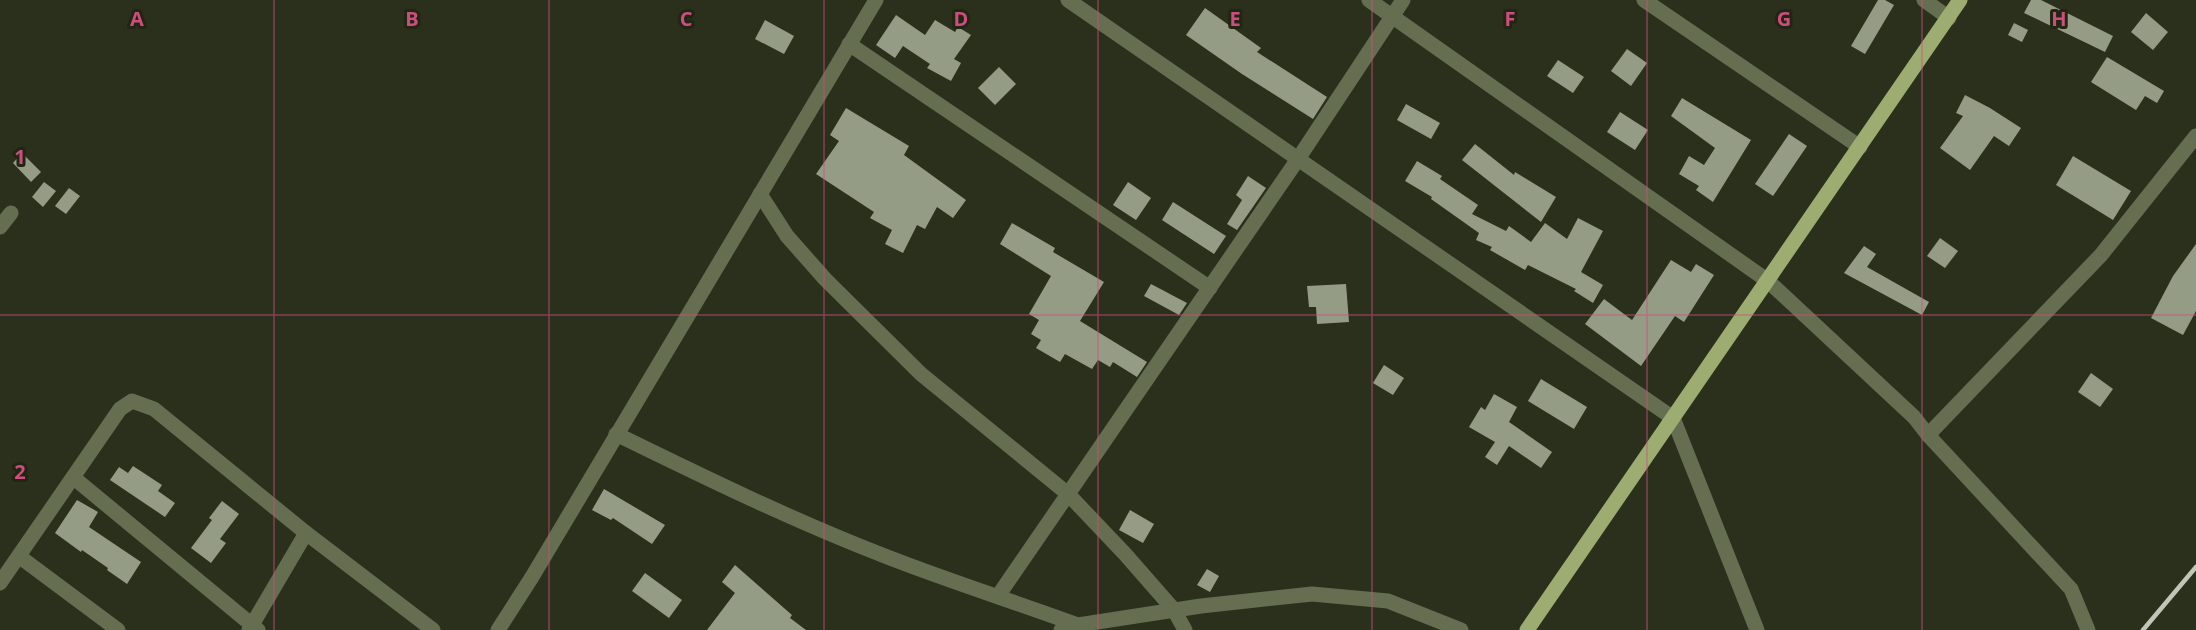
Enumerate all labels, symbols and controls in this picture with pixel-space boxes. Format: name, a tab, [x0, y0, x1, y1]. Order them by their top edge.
text: A	[130, 5, 144, 32]
text: B	[405, 5, 419, 32]
text: C	[680, 5, 693, 32]
text: D	[954, 5, 968, 32]
text: E	[1229, 5, 1241, 32]
text: F	[1505, 5, 1515, 32]
text: G	[1777, 5, 1791, 32]
text: H	[2051, 5, 2067, 32]
text: 1	[14, 143, 26, 170]
text: 2	[14, 458, 26, 485]

